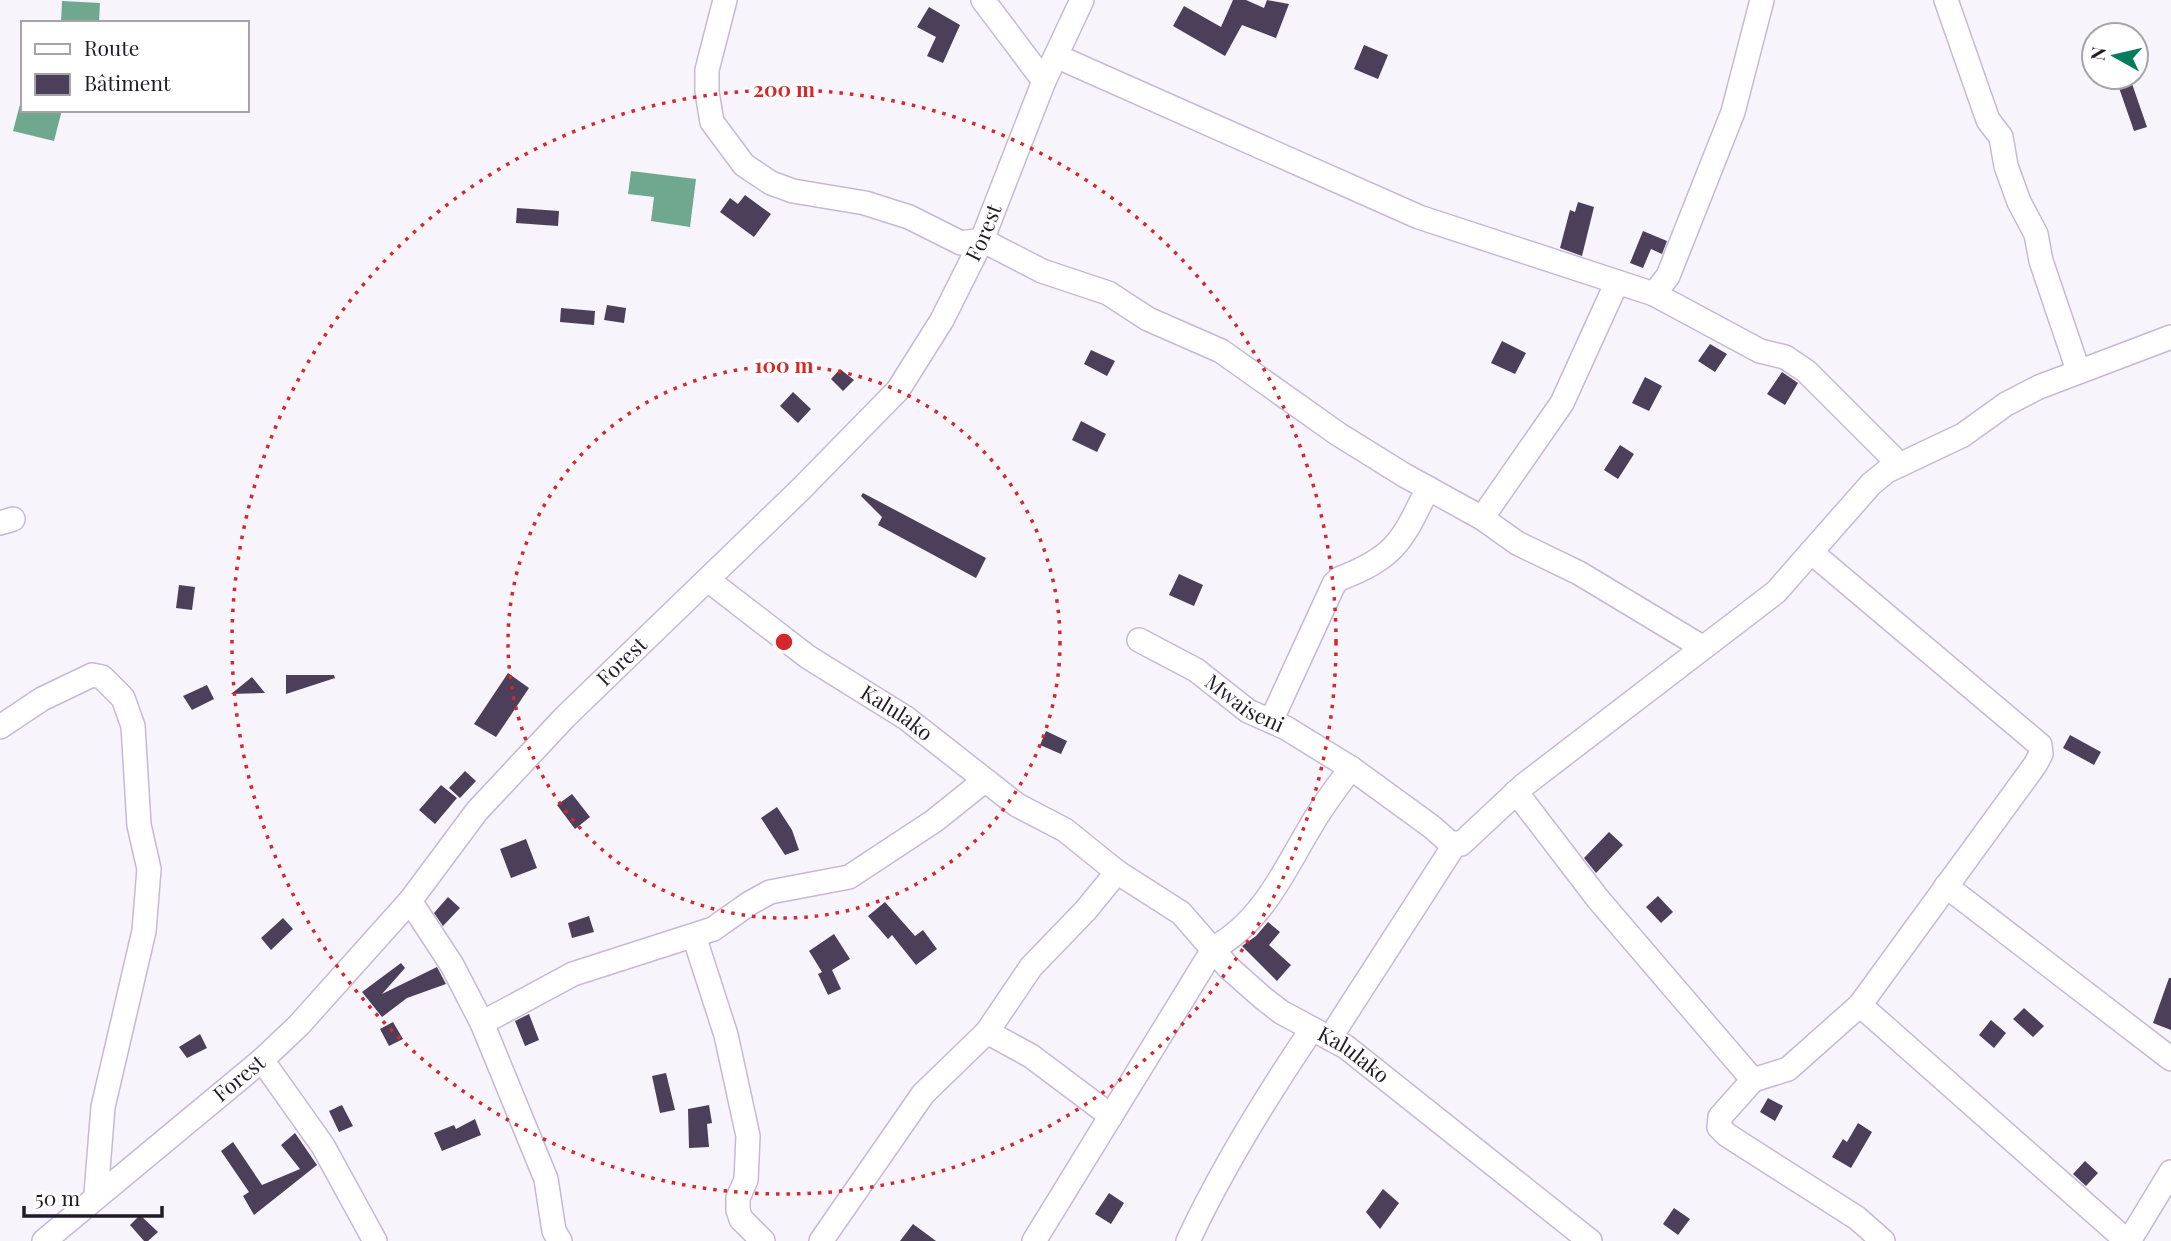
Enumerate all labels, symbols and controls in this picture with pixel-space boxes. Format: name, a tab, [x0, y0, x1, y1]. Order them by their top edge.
legend	[21, 21, 248, 112]
north arrow	[2080, 21, 2150, 91]
text: Route	[84, 33, 139, 61]
text: N	[2083, 45, 2111, 62]
text: Bâtiment	[84, 68, 171, 96]
text: 200 m	[753, 74, 815, 102]
street label: Forest	[958, 199, 1007, 265]
text: 100 m	[754, 350, 814, 378]
street label: Forest	[590, 629, 652, 691]
centre of rings	[772, 630, 796, 654]
street label: Mwaiseni	[1200, 667, 1289, 738]
street label: Kalulako	[856, 677, 940, 746]
street label: Kalulako	[1314, 1019, 1396, 1088]
street label: Forest	[206, 1047, 270, 1107]
scale bar	[24, 1174, 163, 1218]
text: 50 m	[35, 1183, 81, 1211]

